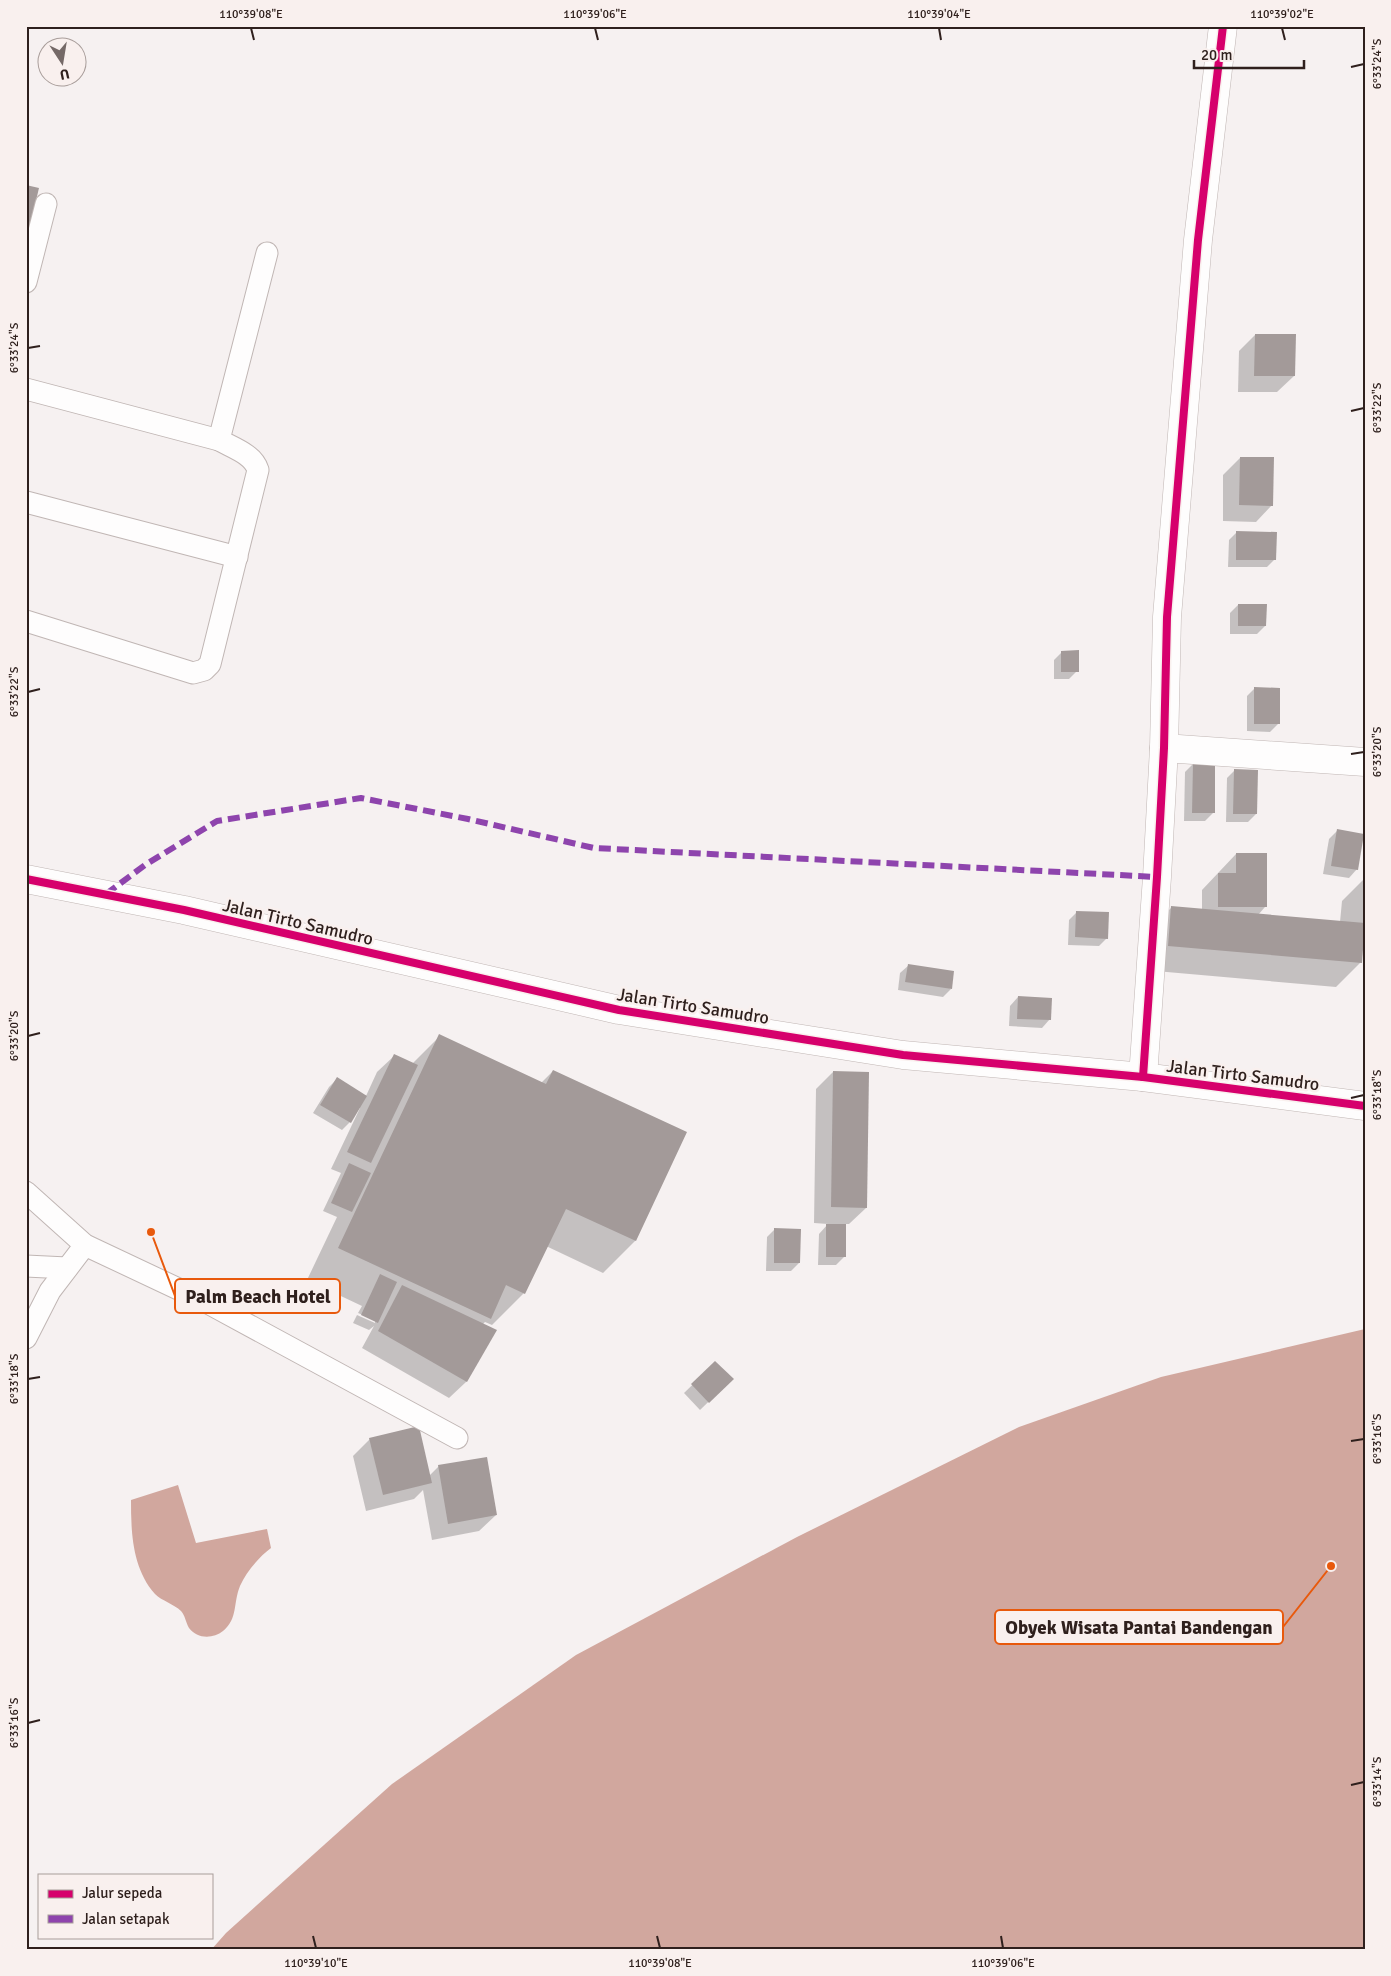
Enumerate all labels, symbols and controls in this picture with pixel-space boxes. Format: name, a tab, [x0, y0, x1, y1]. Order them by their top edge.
text: 110°39'08"E	[219, 7, 283, 22]
text: 110°39'06"E	[563, 7, 627, 22]
text: 110°39'04"E	[907, 7, 971, 22]
text: 110°39'02"E	[1250, 7, 1314, 22]
north arrow	[38, 38, 88, 88]
scale bar	[1194, 38, 1304, 70]
text: 6°33'24"S	[1370, 38, 1385, 89]
text: 20 m	[1201, 46, 1232, 64]
text: U	[58, 65, 71, 84]
text: 6°33'24"S	[7, 322, 22, 373]
text: 6°33'22"S	[1370, 382, 1385, 433]
text: 6°33'22"S	[7, 666, 22, 717]
text: 6°33'20"S	[1370, 726, 1385, 777]
street label: Jalan Tirto Samudro	[221, 894, 375, 950]
street label: Jalan Tirto Samudro	[615, 983, 771, 1029]
text: 6°33'20"S	[7, 1010, 22, 1061]
street label: Jalan Tirto Samudro	[1165, 1055, 1321, 1095]
text: 6°33'18"S	[1370, 1069, 1385, 1120]
callout: Palm Beach Hotel	[175, 1279, 340, 1313]
text: Palm Beach Hotel	[185, 1285, 331, 1309]
text: 6°33'18"S	[7, 1353, 22, 1404]
text: 6°33'16"S	[1370, 1413, 1385, 1464]
callout: Obyek Wisata Pantai Bandengan	[995, 1610, 1283, 1644]
text: Obyek Wisata Pantai Bandengan	[1005, 1616, 1273, 1640]
text: 6°33'16"S	[7, 1697, 22, 1748]
text: 6°33'14"S	[1370, 1756, 1385, 1807]
legend	[38, 1874, 212, 1938]
text: Jalur sepeda	[82, 1884, 162, 1902]
text: Jalan setapak	[82, 1910, 170, 1928]
text: 110°39'10"E	[284, 1956, 348, 1971]
text: 110°39'08"E	[628, 1956, 692, 1971]
text: 110°39'06"E	[971, 1956, 1035, 1971]

